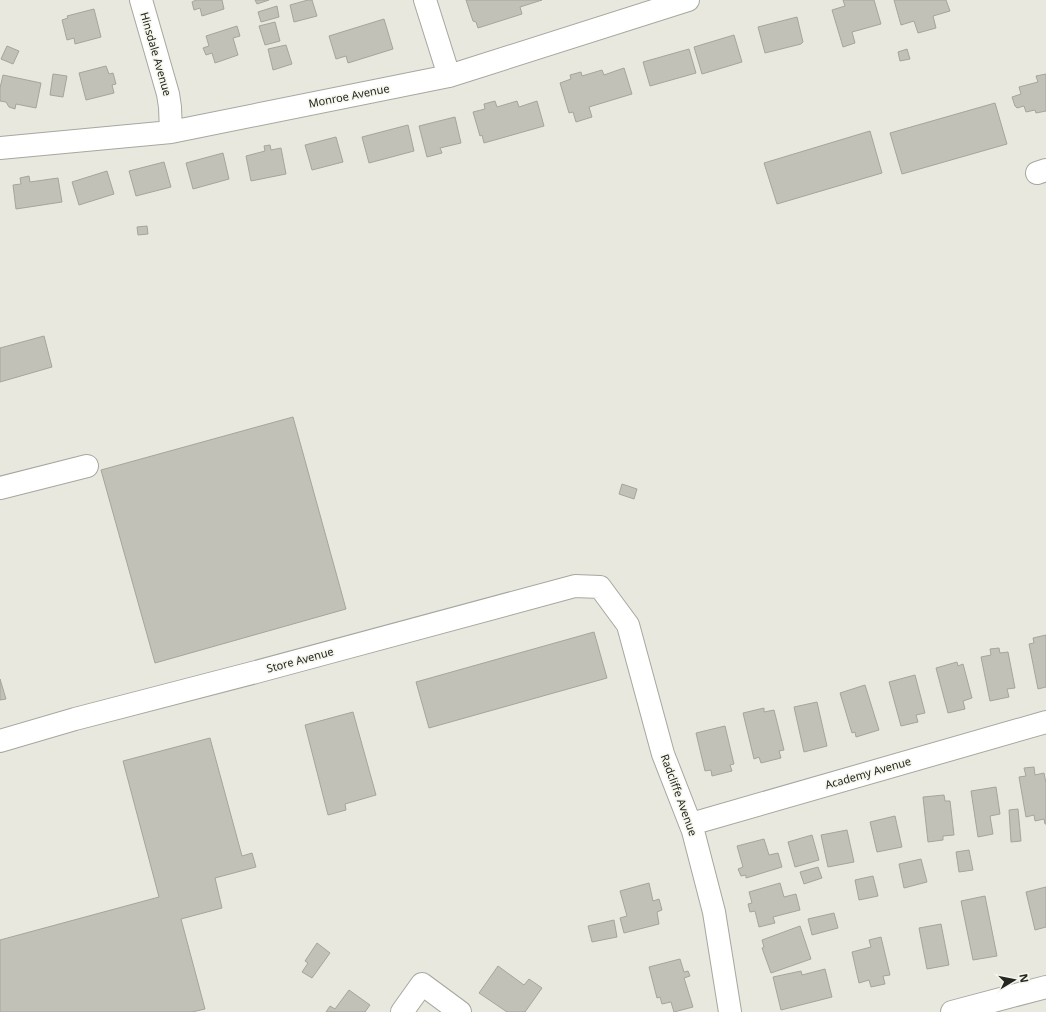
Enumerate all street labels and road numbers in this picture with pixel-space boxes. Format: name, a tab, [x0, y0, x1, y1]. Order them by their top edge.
street label: Hinsdale Avenue	[137, 10, 176, 98]
street label: Monroe Avenue	[307, 80, 391, 111]
street label: Store Avenue	[265, 643, 335, 676]
street label: Radcliffe Avenue	[658, 752, 701, 838]
street label: Academy Avenue	[823, 753, 913, 792]

